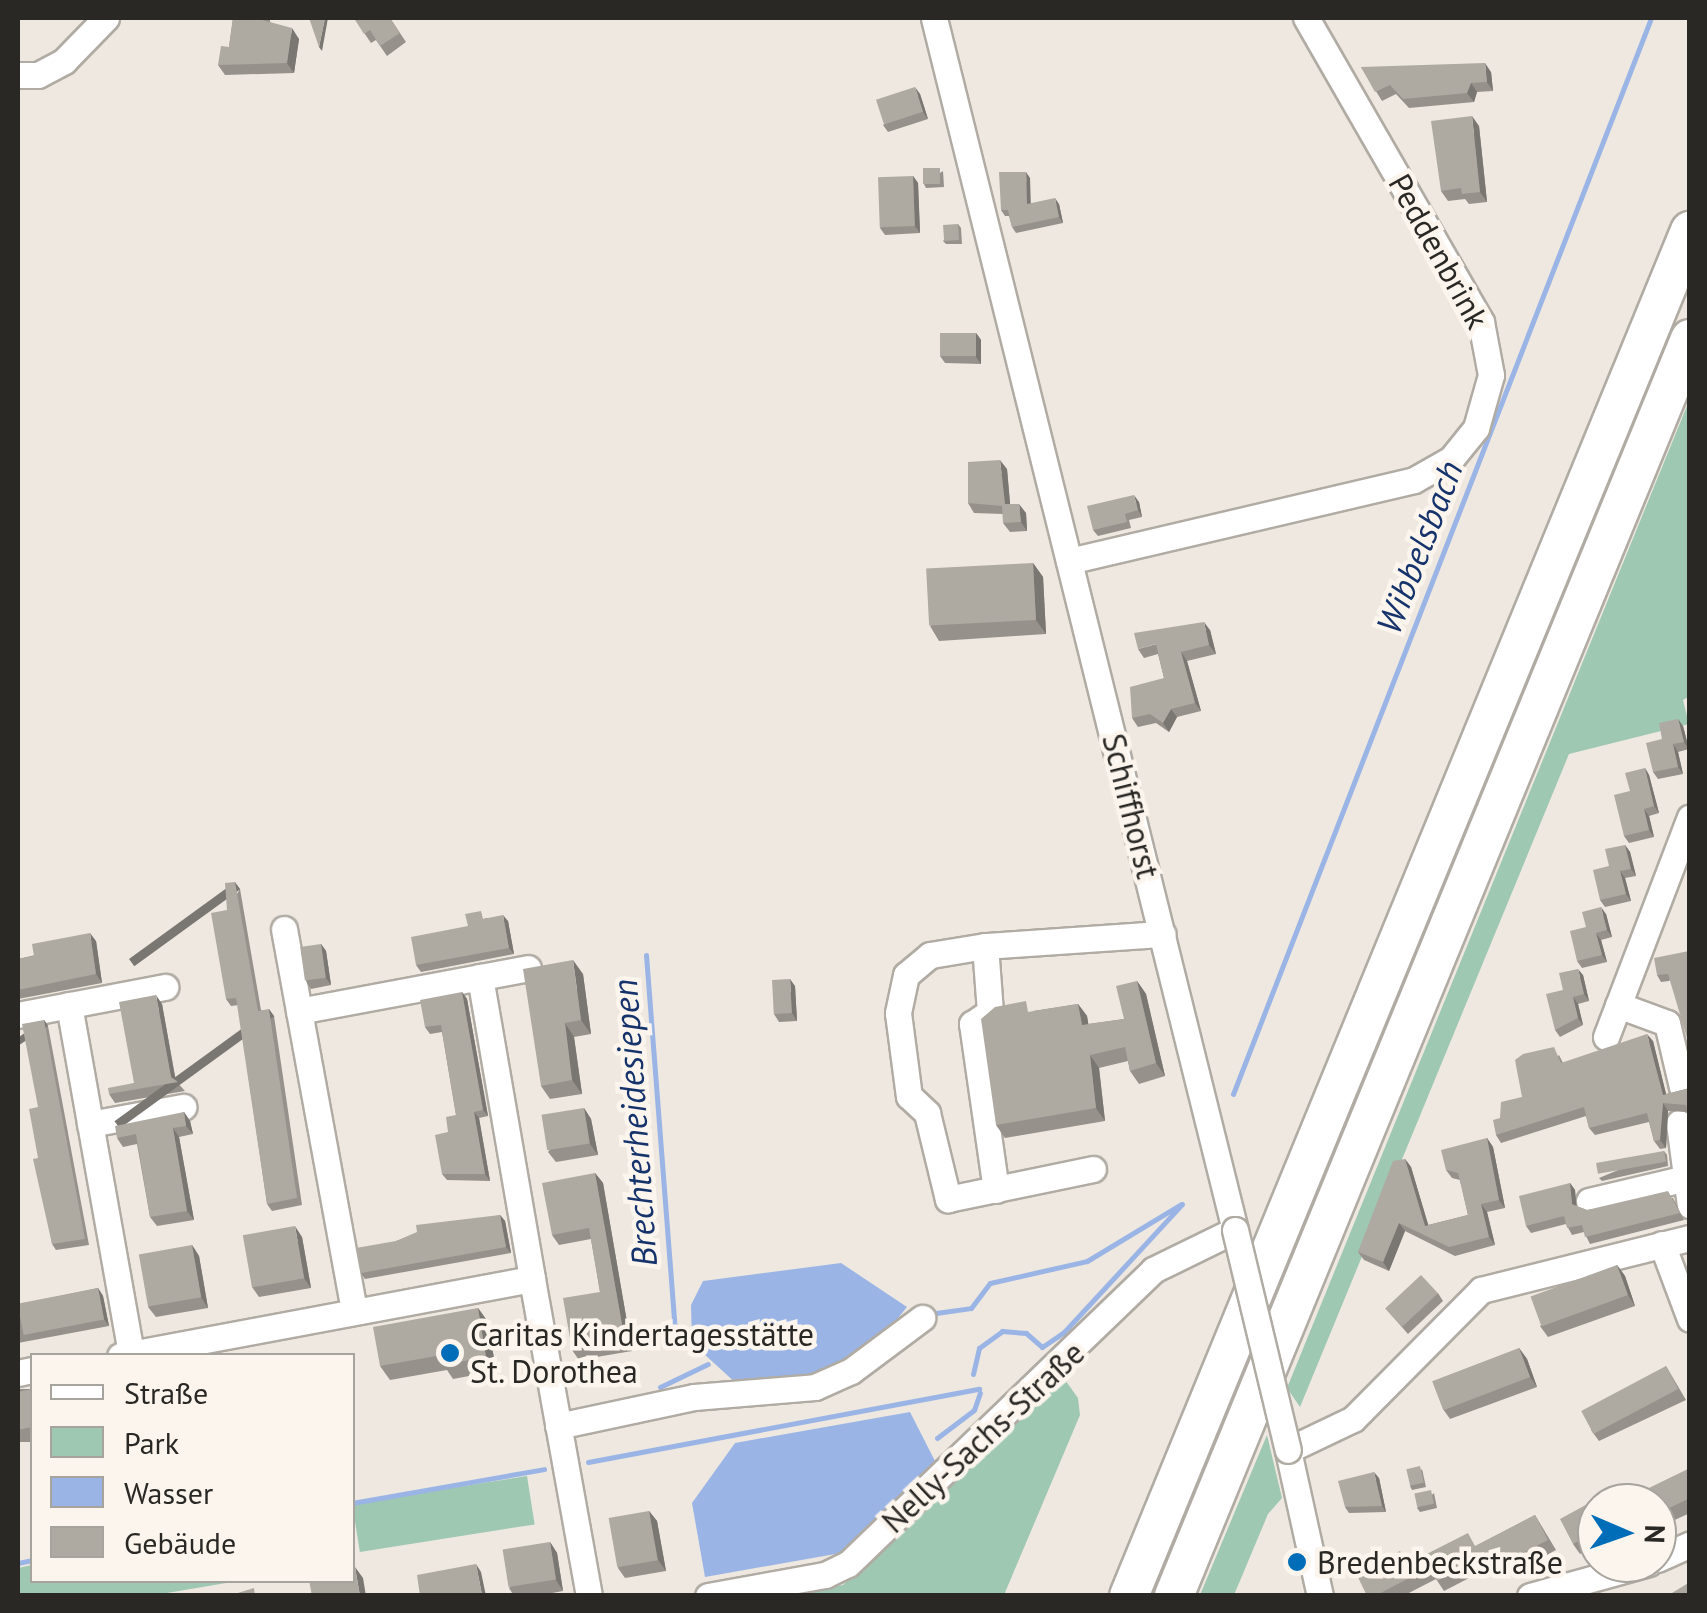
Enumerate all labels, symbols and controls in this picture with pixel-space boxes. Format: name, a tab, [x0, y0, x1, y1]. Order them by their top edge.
street label: Peddenbrink	[1381, 167, 1497, 335]
water label: Wibbelsbach	[1367, 455, 1471, 639]
street label: Schiffhorst	[1094, 730, 1168, 882]
water label: Brechterheidesiepen	[603, 978, 665, 1268]
place label: Caritas Kindertagesstätte St. Dorothea	[470, 1316, 814, 1391]
street label: Nelly-Sachs-Straße	[874, 1333, 1092, 1541]
marker: Caritas Kindertagesstätte St. Dorothea	[439, 1342, 461, 1364]
legend	[30, 1353, 355, 1583]
text: Straße	[124, 1373, 208, 1412]
text: Park	[124, 1423, 179, 1462]
text: Wasser	[124, 1473, 213, 1512]
north arrow	[1577, 1483, 1677, 1583]
text: Gebäude	[124, 1523, 236, 1562]
text: N	[1637, 1524, 1674, 1544]
place label: Bredenbeckstraße	[1317, 1543, 1563, 1581]
marker: Bredenbeckstraße	[1286, 1551, 1308, 1573]

